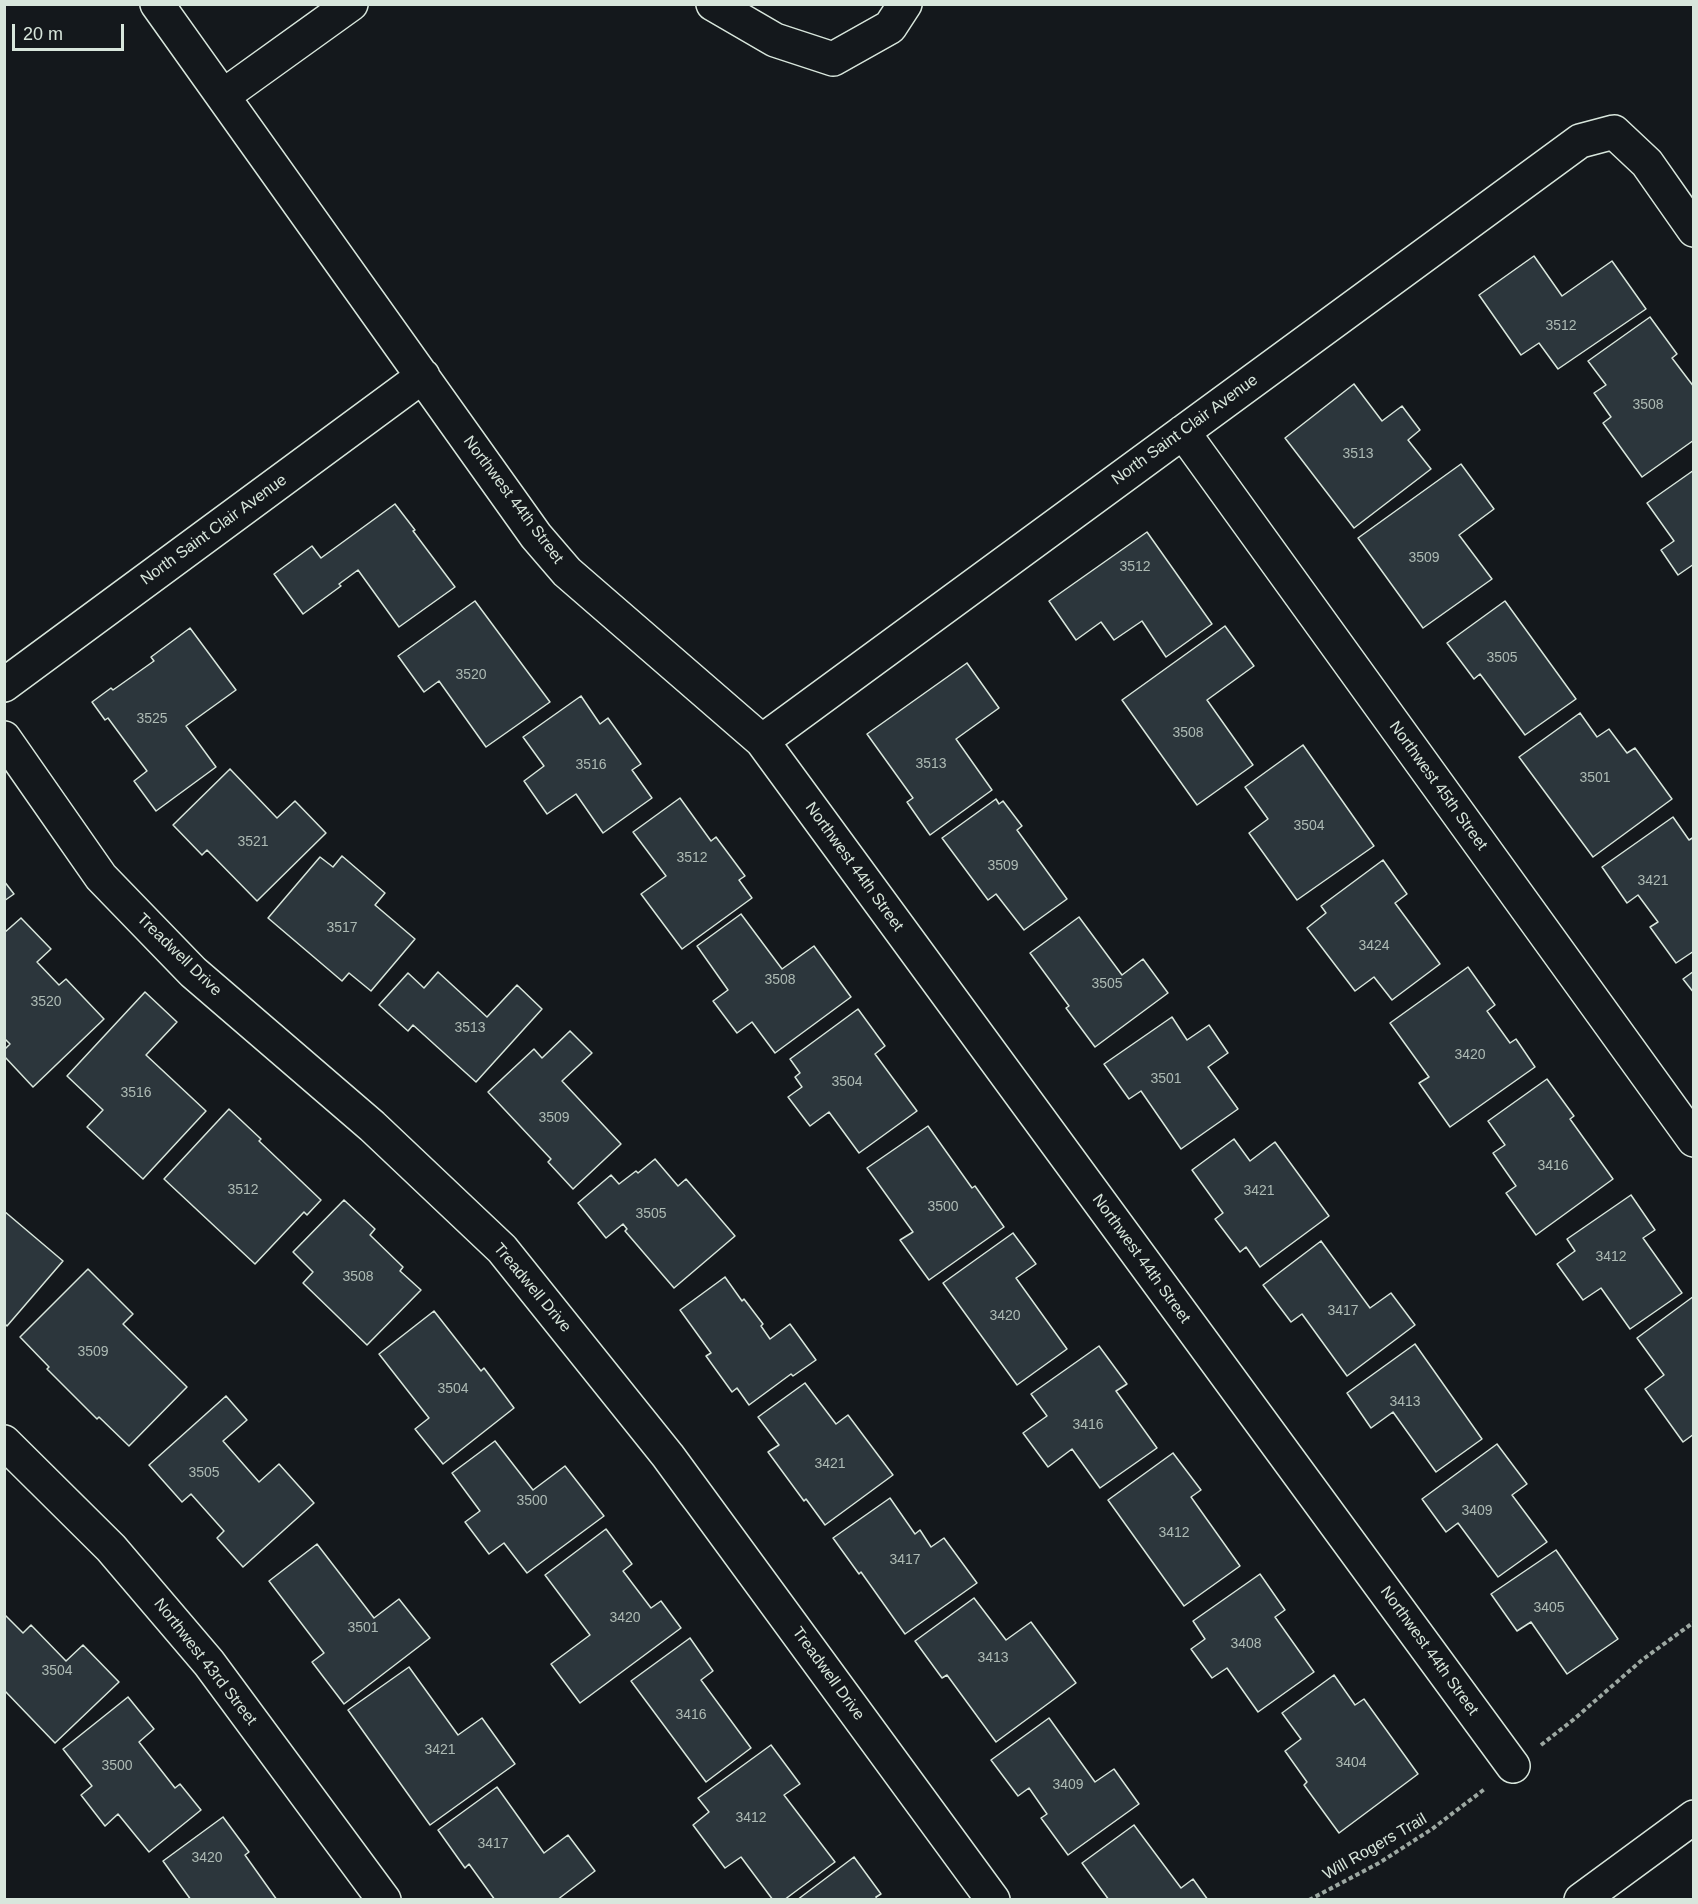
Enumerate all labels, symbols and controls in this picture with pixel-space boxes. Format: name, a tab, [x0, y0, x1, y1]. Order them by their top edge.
scale bar	[15, 12, 128, 50]
text: 20 m	[23, 24, 63, 44]
house number: 3512	[1545, 318, 1577, 334]
street label: North Saint Clair Avenue	[1108, 371, 1262, 489]
house number: 3508	[1632, 397, 1664, 413]
street label: Northwest 44th Street	[459, 432, 567, 568]
house number: 3513	[1342, 446, 1374, 462]
street label: North Saint Clair Avenue	[137, 471, 291, 589]
house number: 3509	[1408, 550, 1440, 566]
house number: 3512	[1119, 559, 1151, 575]
house number: 3505	[1486, 650, 1518, 666]
house number: 3520	[455, 667, 487, 683]
house number: 3525	[136, 711, 168, 727]
street label: Northwest 45th Street	[1385, 718, 1491, 854]
house number: 3508	[1172, 725, 1204, 741]
house number: 3513	[915, 756, 947, 772]
house number: 3516	[575, 757, 607, 773]
house number: 3501	[1579, 770, 1611, 786]
street label: Northwest 44th Street	[801, 799, 907, 935]
house number: 3504	[1293, 818, 1325, 834]
house number: 3521	[237, 834, 269, 850]
house number: 3512	[676, 850, 708, 866]
house number: 3509	[987, 858, 1019, 874]
house number: 3421	[1637, 873, 1669, 889]
street label: Treadwell Drive	[133, 910, 225, 1000]
house number: 3517	[326, 920, 358, 936]
house number: 3424	[1358, 938, 1390, 954]
house number: 3508	[764, 972, 796, 988]
house number: 3505	[1091, 976, 1123, 992]
house number: 3520	[30, 994, 62, 1010]
house number: 3513	[454, 1020, 486, 1036]
house number: 3420	[1454, 1047, 1486, 1063]
house number: 3501	[1150, 1071, 1182, 1087]
house number: 3504	[831, 1074, 863, 1090]
house number: 3516	[120, 1085, 152, 1101]
house number: 3509	[538, 1110, 570, 1126]
house number: 3416	[1537, 1158, 1569, 1174]
house number: 3512	[227, 1182, 259, 1198]
house number: 3421	[1243, 1183, 1275, 1199]
street label: Northwest 44th Street	[1088, 1191, 1194, 1327]
house number: 3500	[927, 1199, 959, 1215]
house number: 3505	[635, 1206, 667, 1222]
street label: Treadwell Drive	[489, 1239, 575, 1337]
house number: 3412	[1595, 1249, 1627, 1265]
house number: 3508	[342, 1269, 374, 1285]
house number: 3417	[1327, 1303, 1359, 1319]
house number: 3420	[989, 1308, 1021, 1324]
house number: 3509	[77, 1344, 109, 1360]
house number: 3504	[437, 1381, 469, 1397]
house number: 3413	[1389, 1394, 1421, 1410]
house number: 3416	[1072, 1417, 1104, 1433]
house number: 3421	[814, 1456, 846, 1472]
house number: 3505	[188, 1465, 220, 1481]
house number: 3500	[516, 1493, 548, 1509]
house number: 3409	[1461, 1503, 1493, 1519]
house number: 3412	[1158, 1525, 1190, 1541]
house number: 3417	[889, 1552, 921, 1568]
street label: Northwest 44th Street	[1376, 1583, 1482, 1719]
street label: Northwest 43rd Street	[150, 1595, 260, 1729]
house number: 3405	[1533, 1600, 1565, 1616]
house number: 3420	[609, 1610, 641, 1626]
house number: 3501	[347, 1620, 379, 1636]
street label: Treadwell Drive	[788, 1624, 868, 1724]
house number: 3408	[1230, 1636, 1262, 1652]
house number: 3413	[977, 1650, 1009, 1666]
house number: 3504	[41, 1663, 73, 1679]
house number: 3416	[675, 1707, 707, 1723]
house number: 3421	[424, 1742, 456, 1758]
house number: 3404	[1335, 1755, 1367, 1771]
house number: 3500	[101, 1758, 133, 1774]
house number: 3409	[1052, 1777, 1084, 1793]
street label: Will Rogers Trail	[1320, 1809, 1430, 1885]
house number: 3412	[735, 1810, 767, 1826]
house number: 3417	[477, 1836, 509, 1852]
house number: 3420	[191, 1850, 223, 1866]

